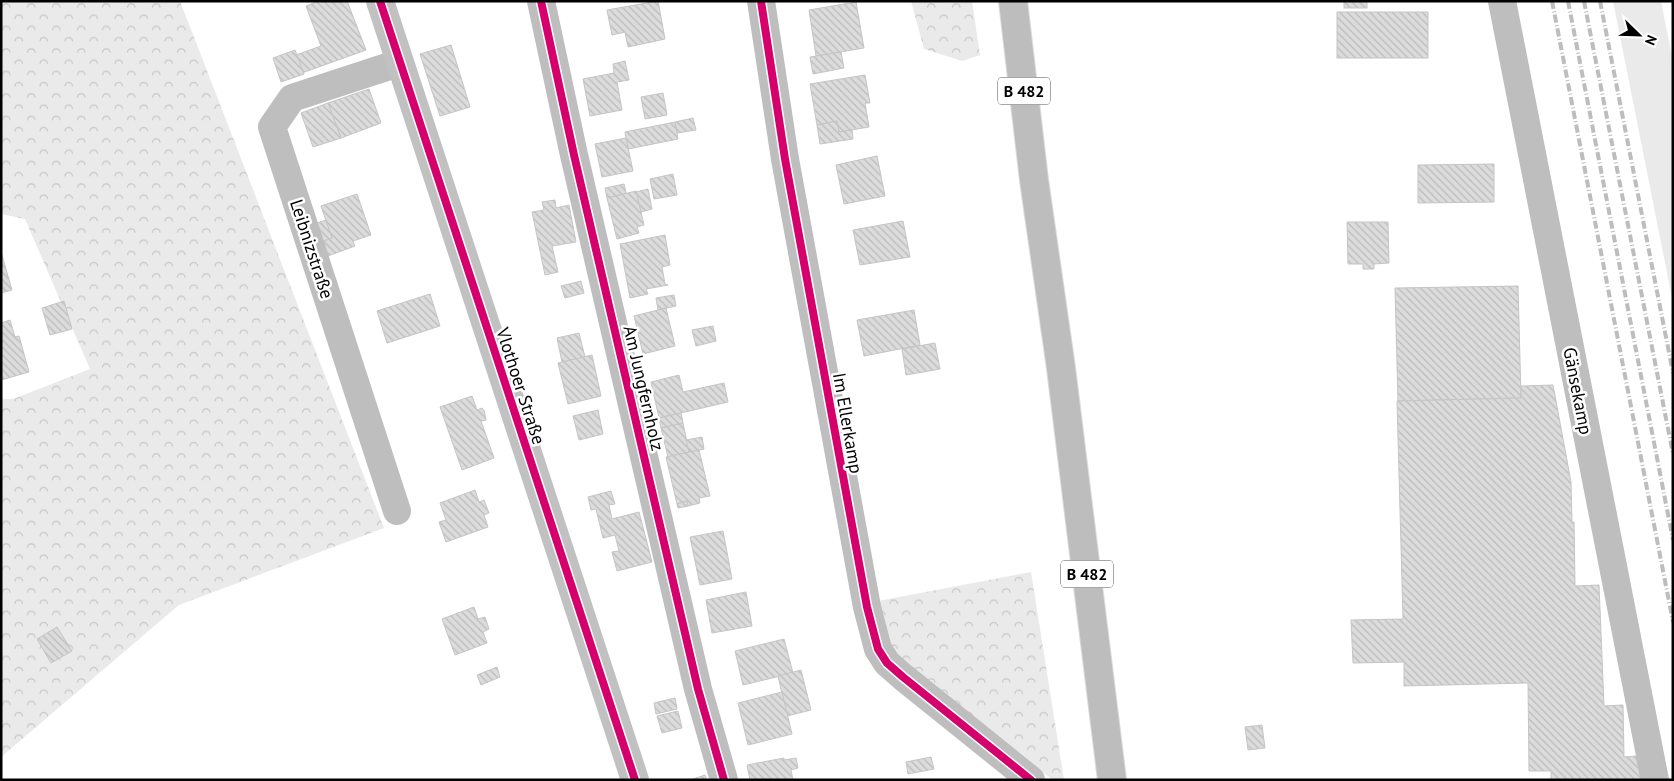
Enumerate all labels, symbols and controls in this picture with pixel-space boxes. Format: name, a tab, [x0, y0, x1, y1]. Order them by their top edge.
north arrow	[1614, 10, 1664, 60]
text: N	[1641, 32, 1661, 48]
road number: B 482	[998, 78, 1050, 104]
street label: Leibnizstraße	[285, 196, 339, 302]
street label: Am Jungfernholz	[618, 323, 670, 453]
street label: Vlothoer Straße	[491, 324, 551, 447]
street label: Gänsekamp	[1558, 345, 1598, 437]
street label: Im Ellerkamp	[828, 371, 868, 475]
road number: B 482	[1061, 560, 1113, 588]

